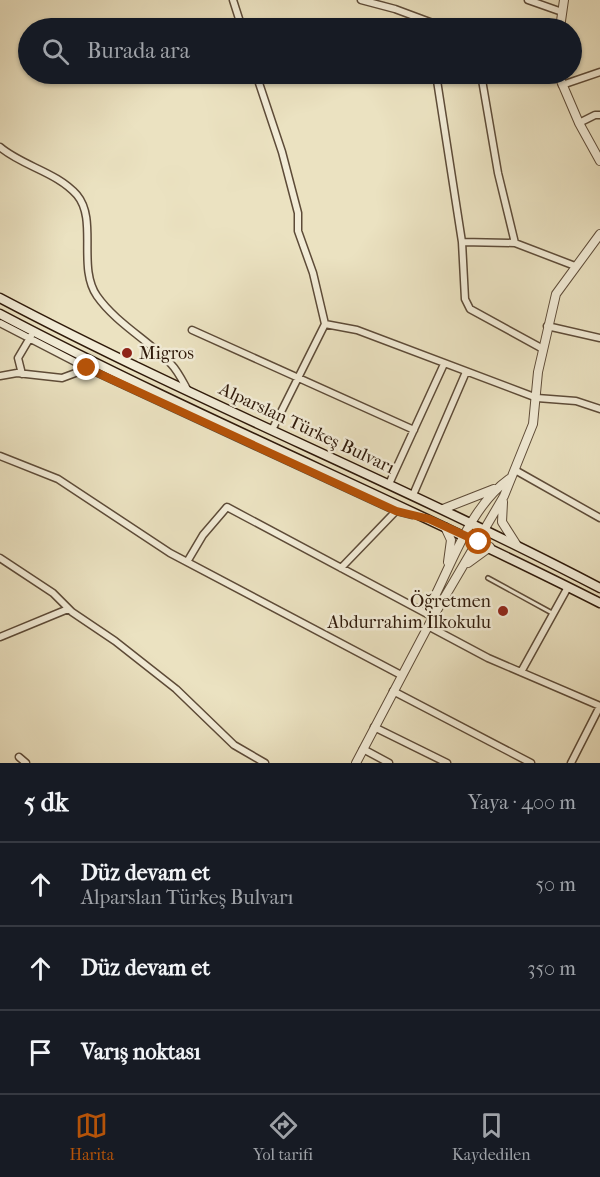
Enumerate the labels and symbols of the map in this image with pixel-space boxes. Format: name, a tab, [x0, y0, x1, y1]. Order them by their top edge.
place label: Migros	[139, 343, 194, 364]
marker: Migros	[120, 346, 134, 360]
route end	[73, 354, 99, 380]
street label: Alparslan Türkeş Bulvarı	[215, 378, 398, 479]
route start	[465, 528, 491, 554]
place label: Öğretmen Abdurrahim İlkokulu	[327, 590, 492, 633]
marker: Öğretmen Abdurrahim İlkokulu	[496, 604, 510, 618]

